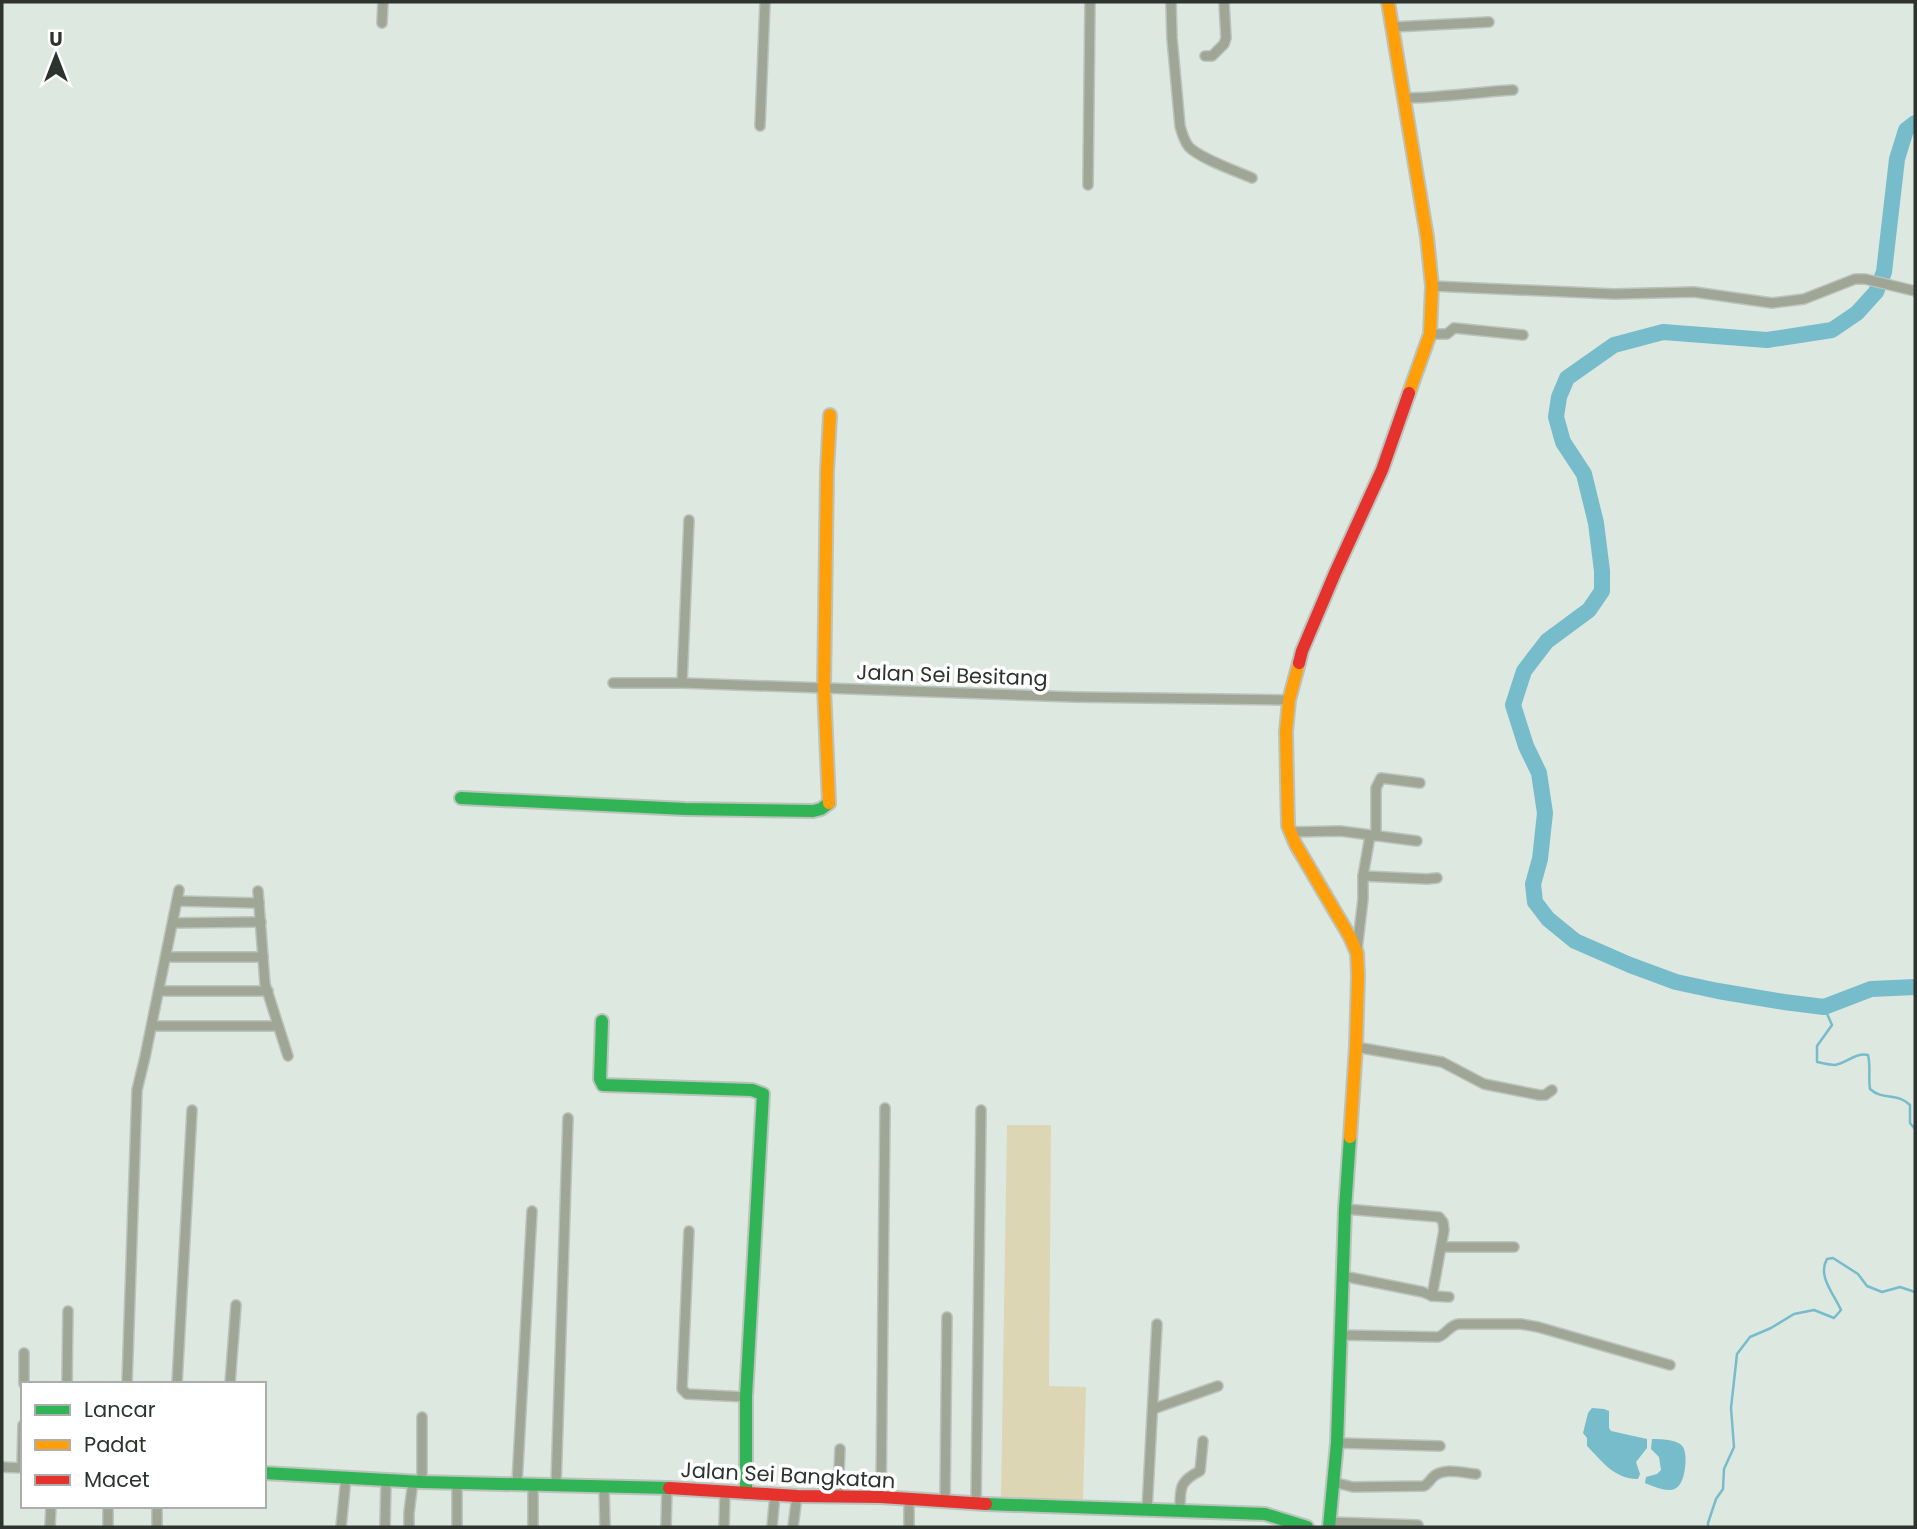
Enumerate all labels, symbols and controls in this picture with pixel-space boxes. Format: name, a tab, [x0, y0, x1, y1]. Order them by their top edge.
north arrow	[21, 21, 91, 91]
text: U	[49, 26, 63, 53]
street label: Jalan Sei Besitang	[856, 657, 1048, 693]
legend	[21, 1382, 266, 1508]
text: Lancar	[84, 1395, 156, 1424]
text: Padat	[84, 1430, 146, 1459]
street label: Jalan Sei Bangkatan	[680, 1455, 896, 1495]
text: Macet	[84, 1465, 150, 1494]

